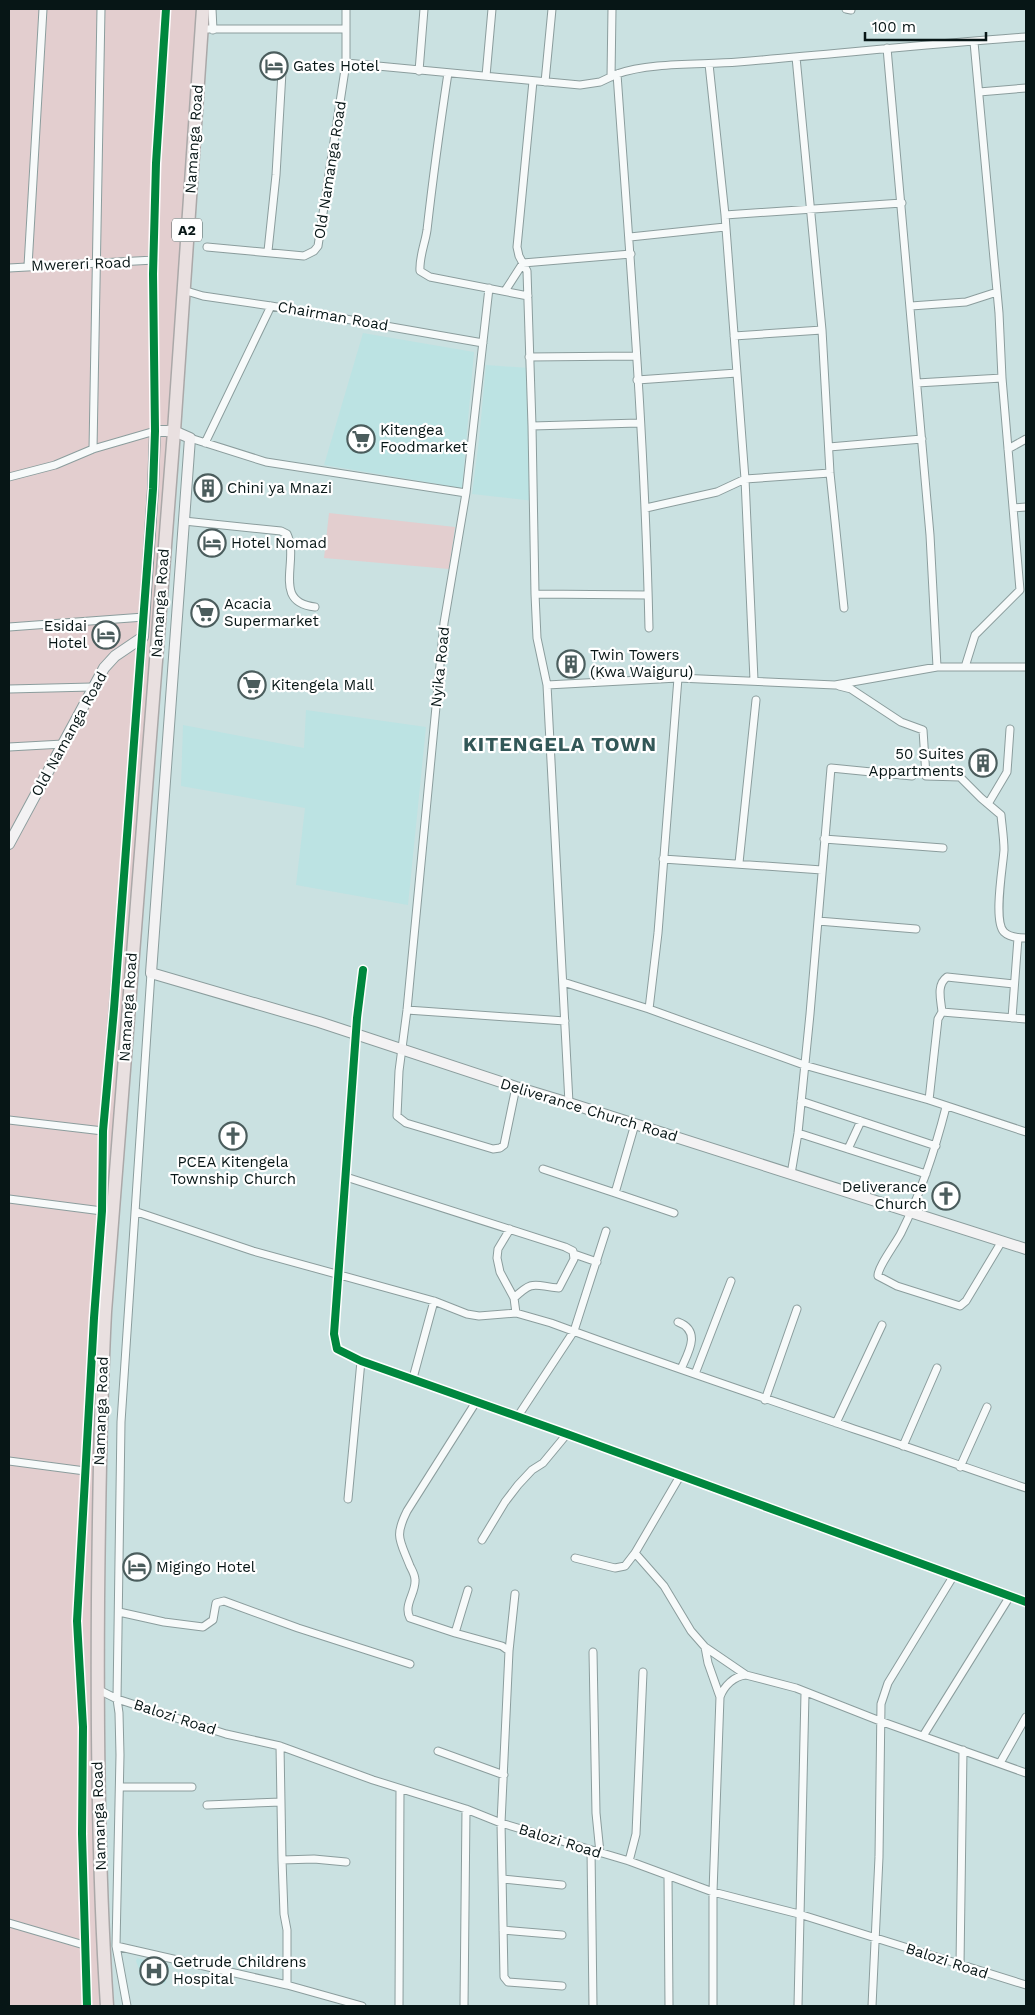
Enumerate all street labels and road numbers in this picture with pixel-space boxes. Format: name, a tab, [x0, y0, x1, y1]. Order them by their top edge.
street label: Namanga Road	[181, 84, 207, 194]
street label: Old Namanga Road	[310, 100, 350, 240]
road number: A2	[172, 218, 202, 242]
street label: Mwereri Road	[31, 253, 131, 275]
street label: Chairman Road	[276, 297, 390, 335]
street label: Namanga Road	[147, 548, 173, 658]
street label: Nyika Road	[427, 626, 453, 708]
street label: Old Namanga Road	[27, 669, 111, 799]
street label: Namanga Road	[115, 952, 141, 1062]
street label: Deliverance Church Road	[498, 1074, 680, 1146]
street label: Namanga Road	[90, 1356, 112, 1466]
street label: Balozi Road	[132, 1695, 218, 1739]
street label: Namanga Road	[88, 1761, 110, 1871]
street label: Balozi Road	[516, 1820, 604, 1862]
street label: Balozi Road	[904, 1939, 990, 1983]

